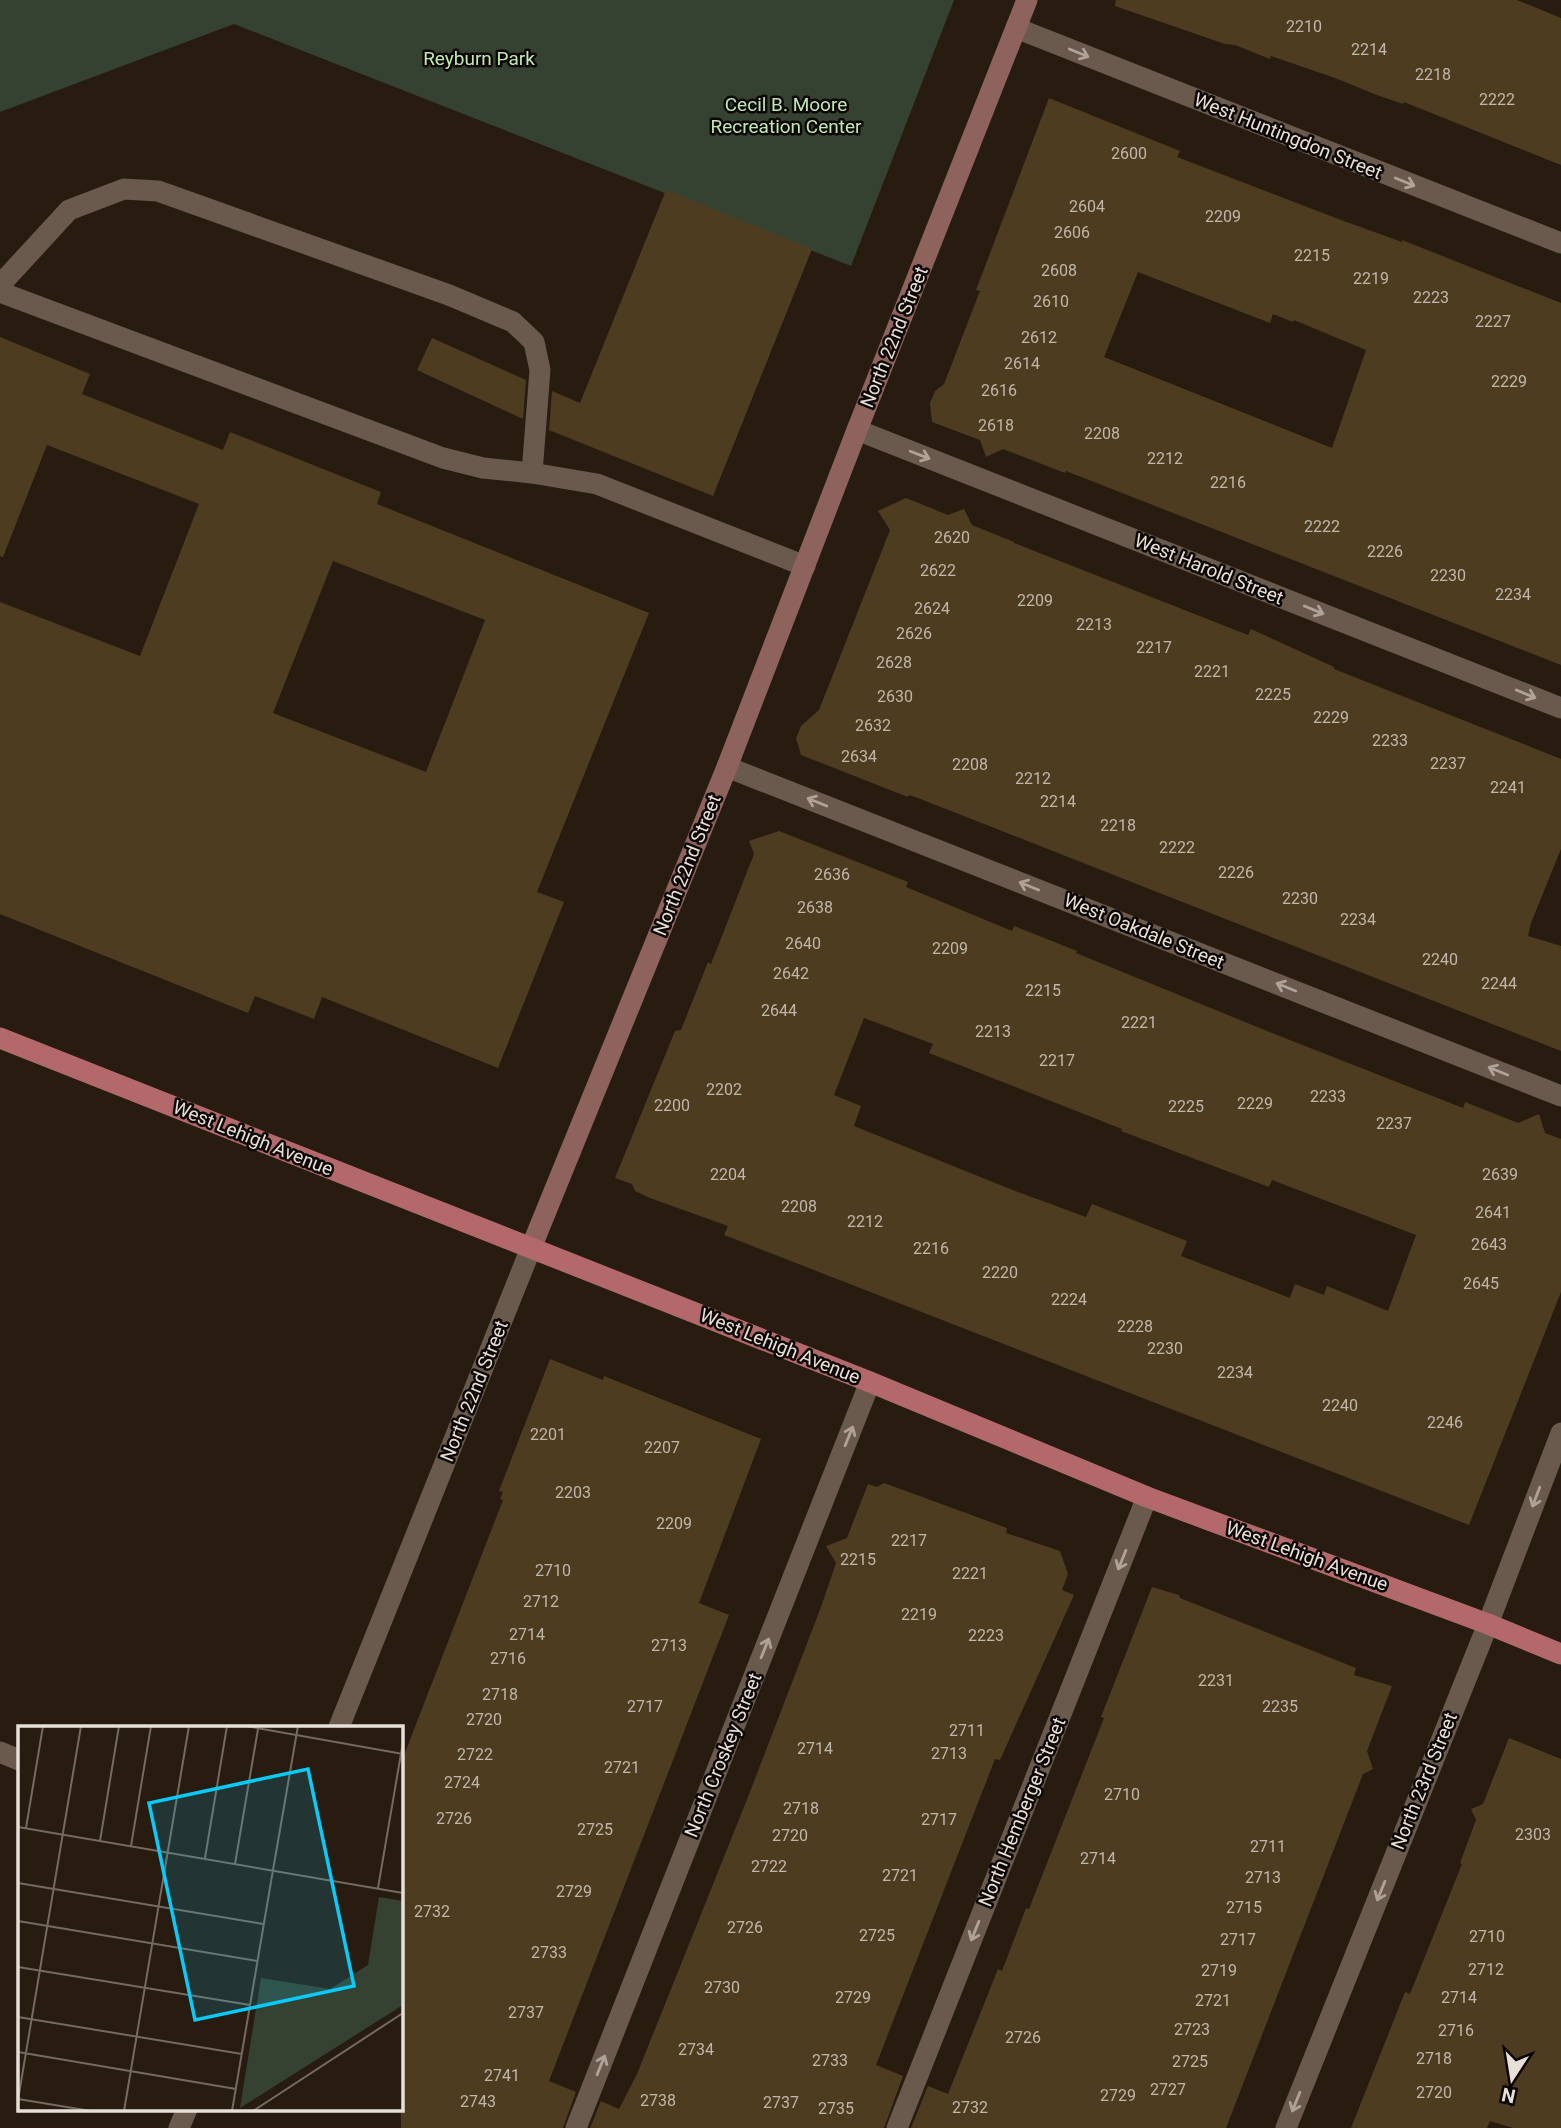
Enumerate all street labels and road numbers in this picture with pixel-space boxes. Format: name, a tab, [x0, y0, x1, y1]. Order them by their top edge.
street label: West Huntingdon Street	[1191, 88, 1385, 184]
street label: North 22nd Street	[855, 263, 933, 411]
street label: West Harold Street	[1131, 529, 1287, 609]
street label: North 22nd Street	[648, 791, 726, 939]
street label: West Oakdale Street	[1060, 888, 1228, 974]
street label: West Lehigh Avenue	[170, 1095, 336, 1181]
street label: West Lehigh Avenue	[697, 1303, 863, 1389]
street label: North 22nd Street	[435, 1317, 513, 1465]
street label: West Lehigh Avenue	[1223, 1516, 1391, 1596]
street label: North Croskey Street	[680, 1669, 766, 1841]
street label: North 23rd Street	[1386, 1709, 1462, 1853]
street label: North Hemberger Street	[973, 1714, 1071, 1910]

